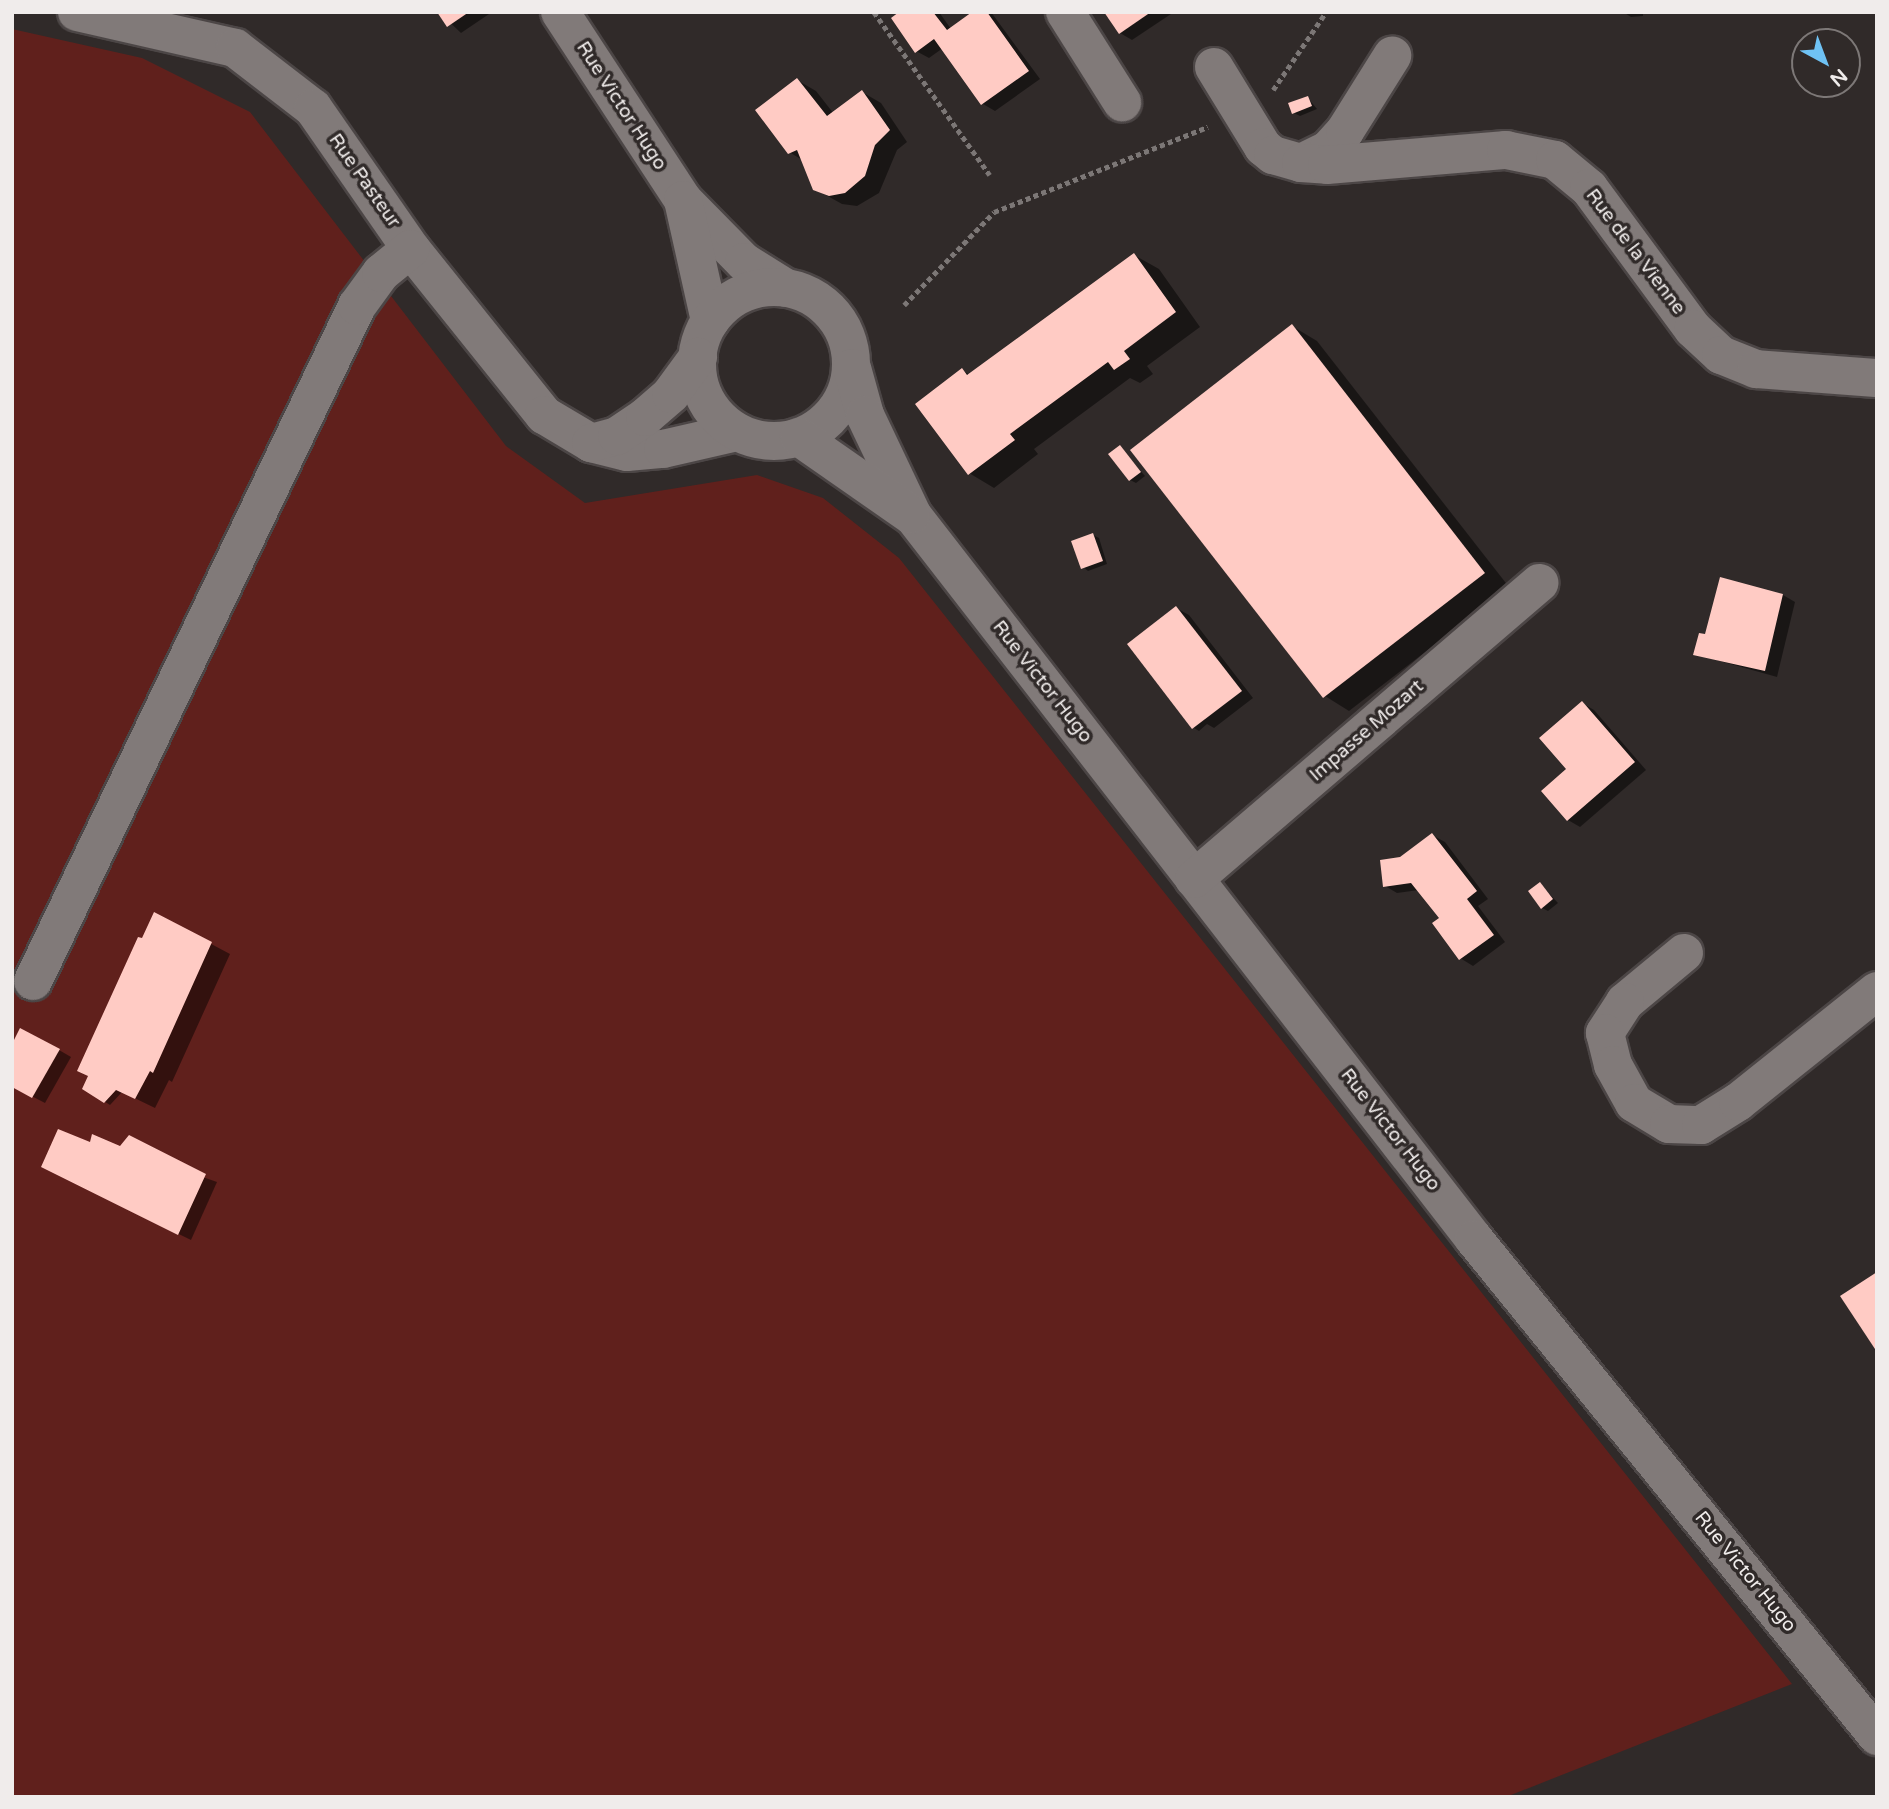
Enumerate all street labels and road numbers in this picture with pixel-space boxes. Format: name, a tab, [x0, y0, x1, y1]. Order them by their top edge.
street label: Rue Victor Hugo	[571, 37, 671, 175]
street label: Rue Pasteur	[323, 130, 405, 232]
street label: Rue de la Vienne	[1580, 185, 1690, 319]
street label: Rue Victor Hugo	[987, 616, 1097, 748]
street label: Impasse Mozart	[1305, 675, 1429, 787]
street label: Rue Victor Hugo	[1335, 1064, 1445, 1196]
street label: Rue Victor Hugo	[1689, 1507, 1801, 1637]

